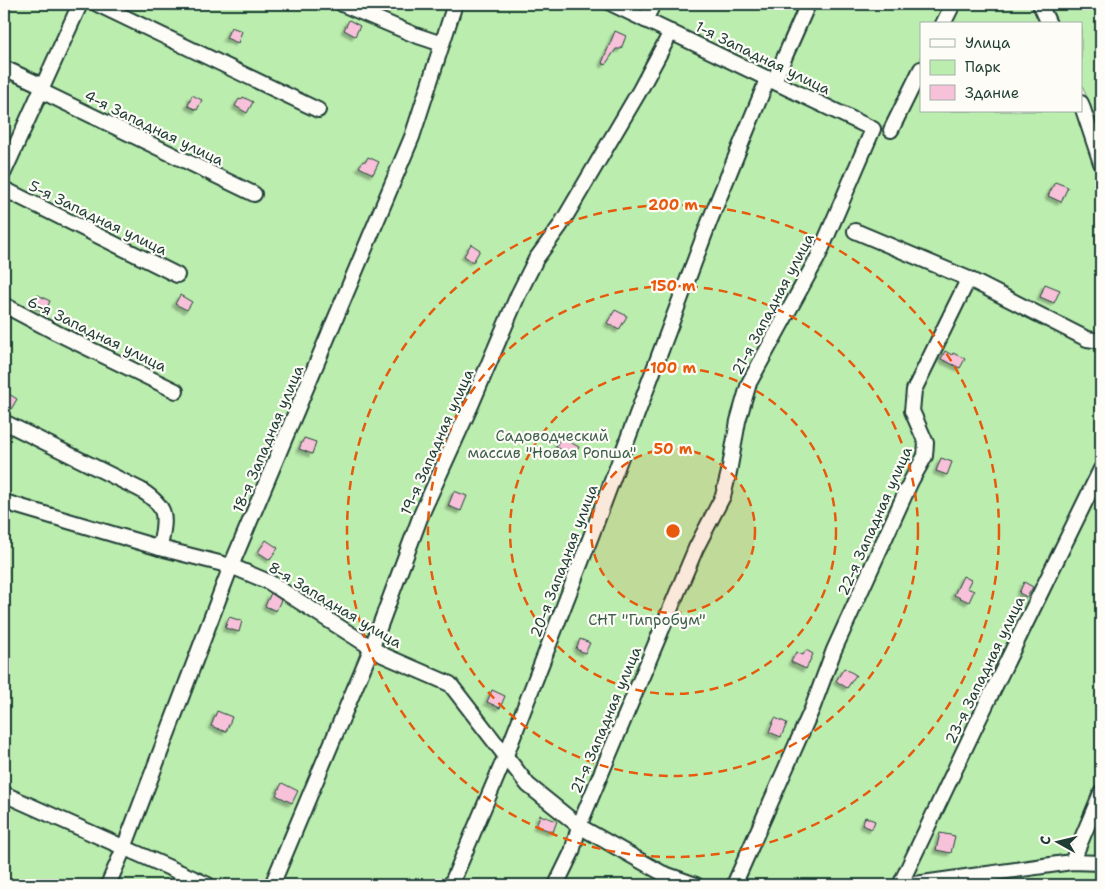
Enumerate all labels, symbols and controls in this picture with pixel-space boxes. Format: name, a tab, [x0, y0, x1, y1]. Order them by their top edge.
street label: 1-я Западная улица	[692, 17, 834, 100]
legend	[920, 22, 1082, 112]
text: Улица	[965, 33, 1011, 53]
text: Парк	[965, 57, 1001, 77]
text: Здание	[965, 83, 1019, 103]
street label: 4-я Западная улица	[81, 86, 228, 171]
street label: 5-я Западная улица	[26, 176, 171, 260]
text: 200 m	[648, 195, 698, 215]
street label: 21-я Западная улица	[727, 229, 819, 378]
text: 150 m	[650, 276, 696, 296]
street label: 6-я Западная улица	[24, 292, 170, 377]
text: 100 m	[650, 358, 696, 378]
street label: 18-я Западная улица	[228, 362, 308, 516]
street label: 19-я Западная улица	[396, 365, 479, 518]
park label: Садоводческий массив "Новая Ропша"	[467, 426, 637, 463]
text: 50 m	[654, 439, 693, 459]
street label: 22-я Западная улица	[833, 443, 917, 599]
street label: 20-я Западная улица	[526, 481, 603, 640]
centre of rings	[664, 522, 682, 540]
street label: 8-я Западная улица	[265, 557, 406, 653]
street label: 23-я Западная улица	[940, 592, 1030, 747]
park label: СНТ "Гипробум"	[588, 610, 706, 630]
street label: 21-я Западная улица	[566, 643, 646, 796]
north arrow	[1032, 816, 1082, 866]
text: С	[1036, 835, 1055, 846]

